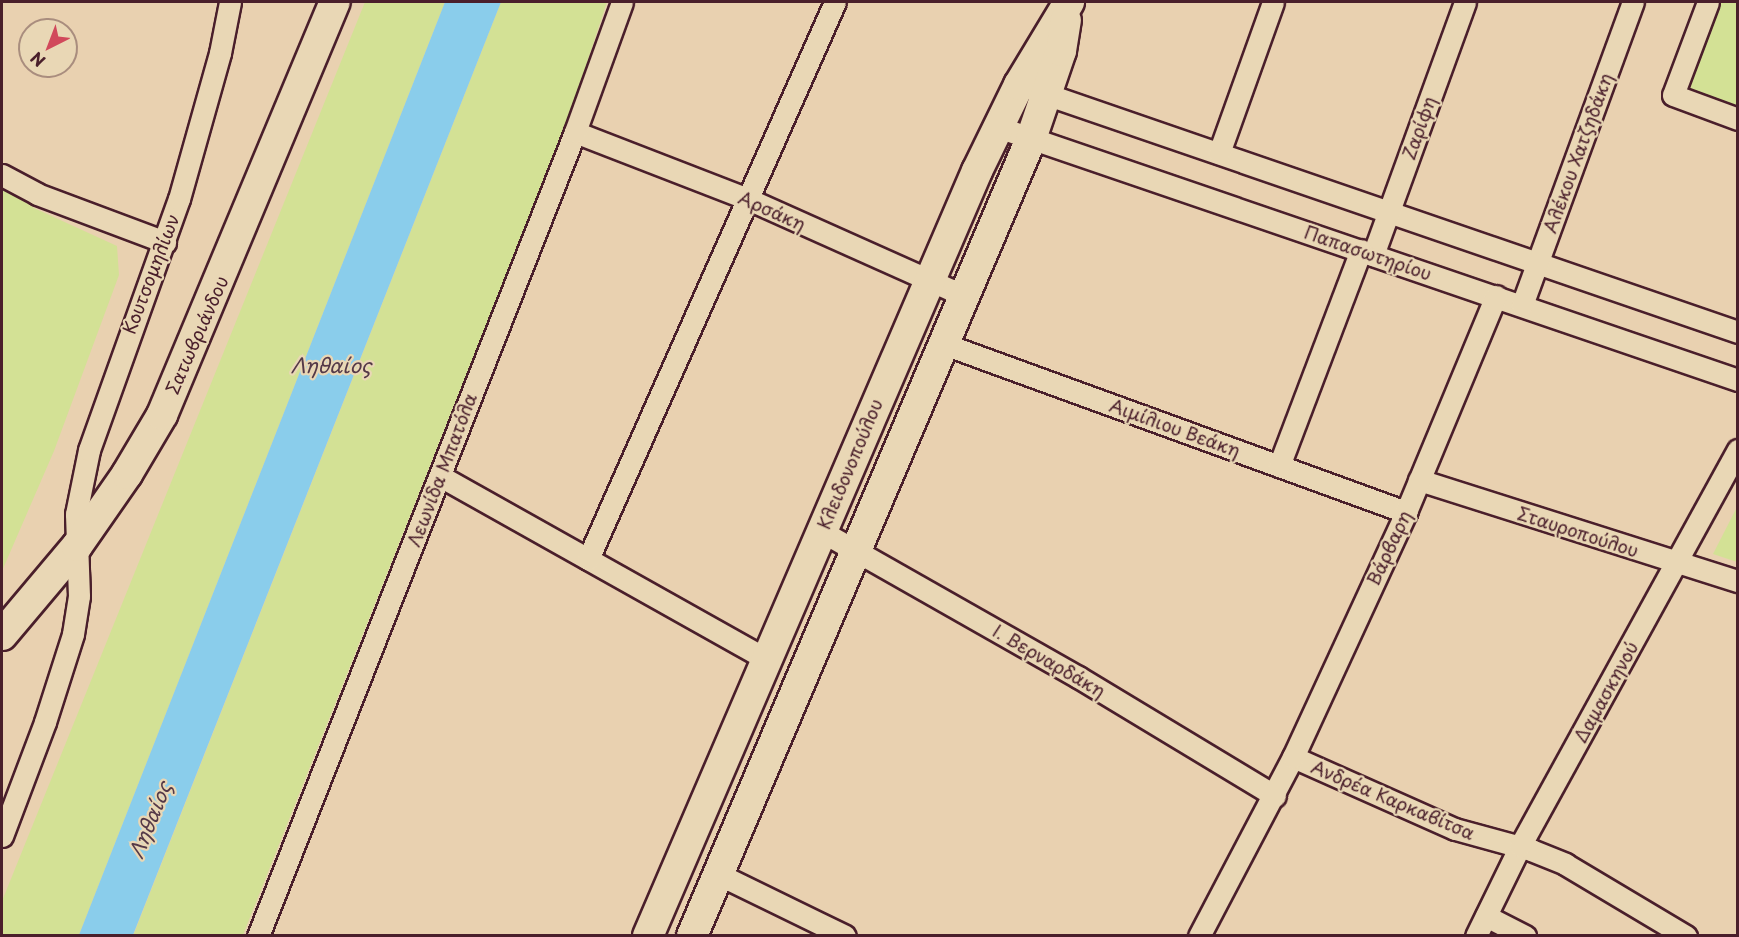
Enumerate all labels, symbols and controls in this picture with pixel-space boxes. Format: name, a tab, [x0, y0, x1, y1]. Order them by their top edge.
north arrow	[18, 18, 78, 78]
text: N	[25, 47, 50, 73]
street label: Αλέκου Χατζηδάκη	[1539, 70, 1617, 236]
street label: Ζαρίφη	[1398, 94, 1440, 162]
street label: Αρσάκη	[735, 187, 809, 235]
street label: Κουτσομηλίων	[118, 211, 184, 337]
street label: Παπασωτηρίου	[1302, 221, 1434, 285]
street label: Σατωβριάνδου	[161, 273, 233, 397]
water label: Ληθαίος	[291, 353, 371, 377]
street label: Λεωνίδα Μπατόλα	[403, 390, 481, 550]
street label: Αιμίλιου Βεάκη	[1106, 394, 1244, 462]
street label: Κλειδονοπούλου	[813, 396, 887, 532]
street label: Σταυροπούλου	[1515, 502, 1641, 562]
street label: Βάρβαρη	[1362, 507, 1416, 589]
street label: Ι. Βερναρδάκη	[989, 620, 1109, 702]
street label: Δαμασκηνού	[1569, 638, 1643, 746]
street label: Ανδρέα Καρκαβίτσα	[1308, 756, 1478, 844]
water label: Ληθαίος	[124, 778, 176, 862]

